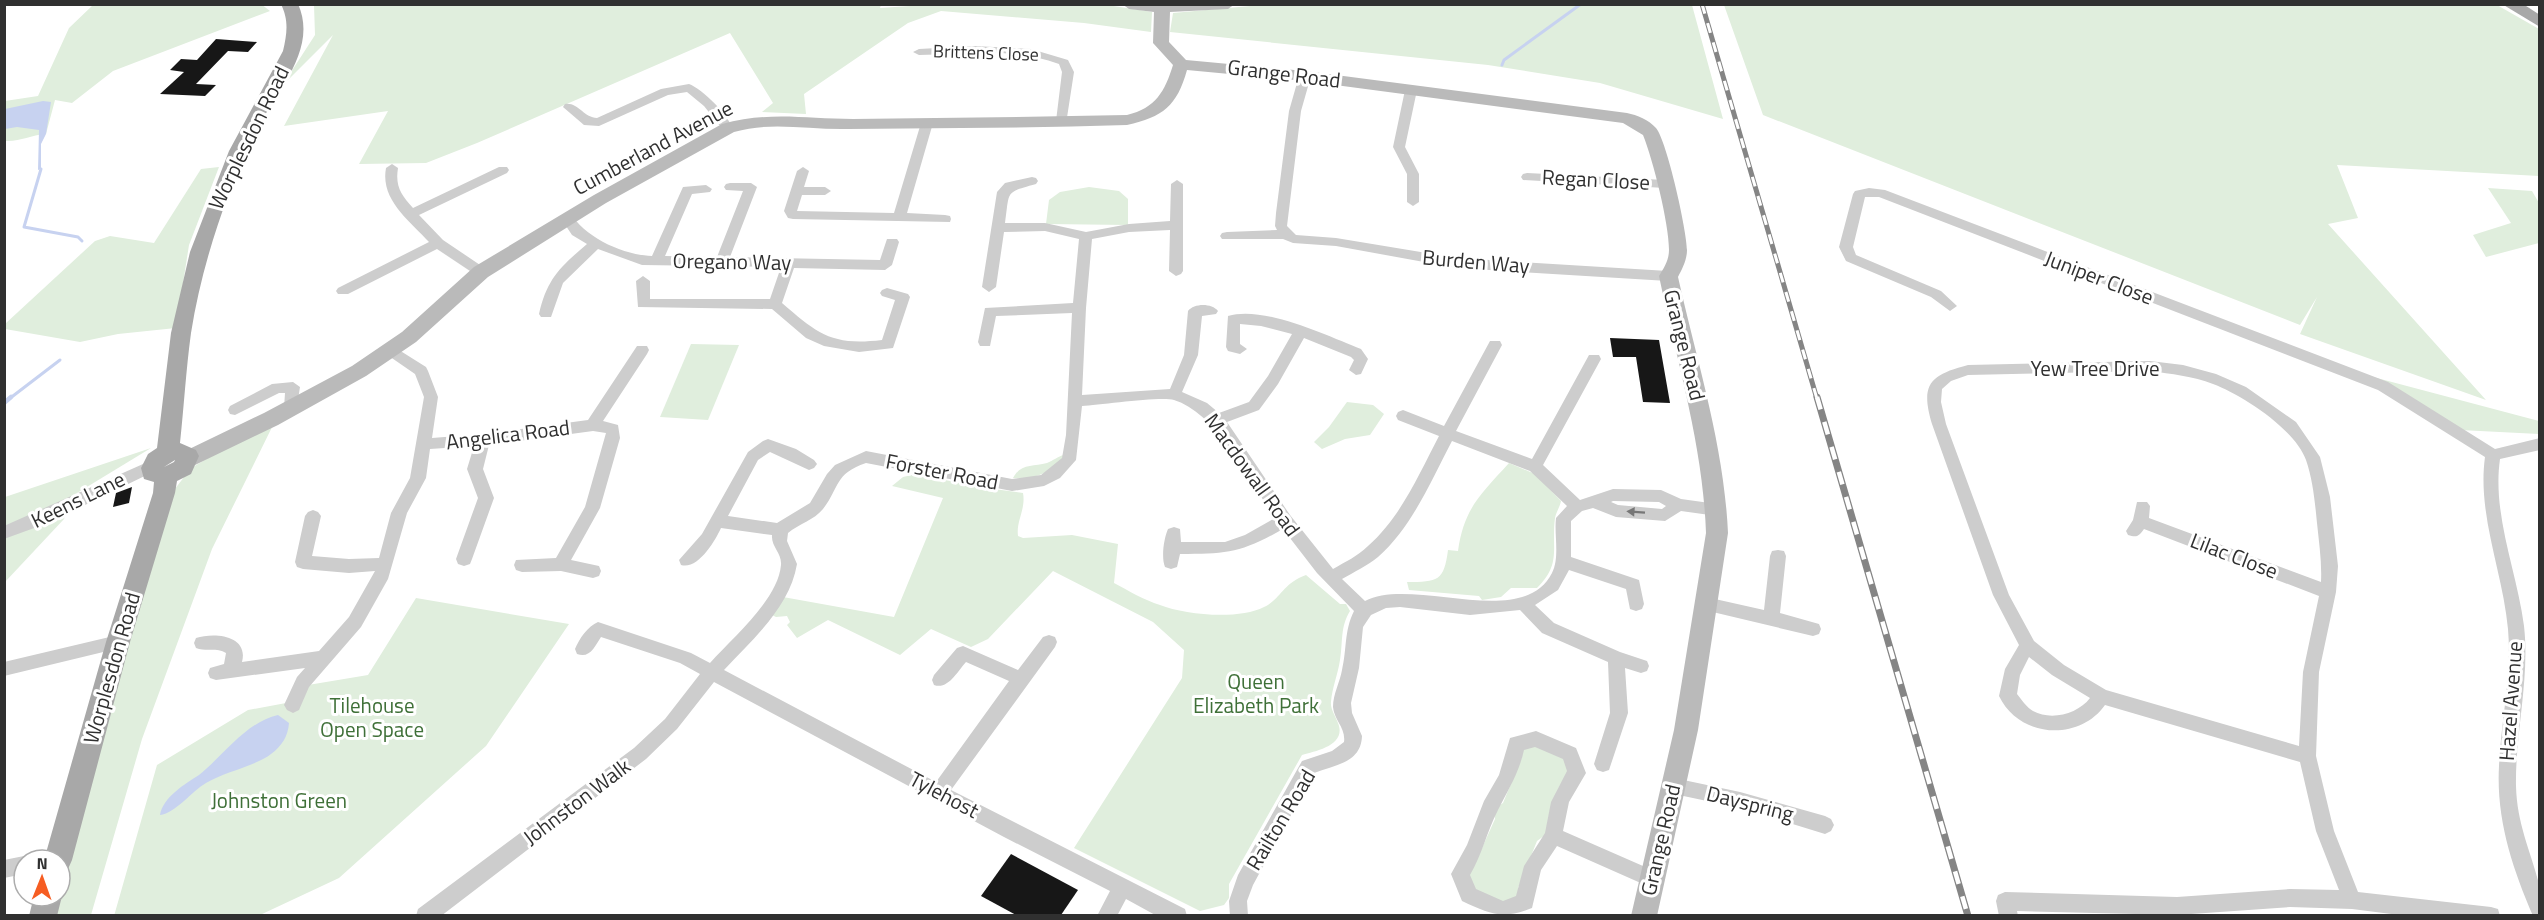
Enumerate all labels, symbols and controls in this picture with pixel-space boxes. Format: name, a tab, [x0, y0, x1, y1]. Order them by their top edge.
street label: Brittens Close	[933, 37, 1039, 68]
street label: Grange Road	[1226, 50, 1342, 96]
street label: Worplesdon Road	[199, 60, 297, 215]
street label: Cumberland Avenue	[567, 91, 738, 203]
street label: Regan Close	[1541, 160, 1651, 198]
street label: Burden Way	[1421, 240, 1531, 282]
street label: Juniper Close	[2040, 242, 2158, 313]
street label: Oregano Way	[672, 244, 792, 278]
street label: Grange Road	[1656, 286, 1714, 404]
street label: Yew Tree Drive	[2030, 352, 2160, 384]
street label: Macdowall Road	[1197, 406, 1309, 543]
street label: Angelica Road	[444, 411, 572, 457]
street label: Forster Road	[883, 444, 1001, 498]
street label: Keens Lane	[25, 463, 130, 536]
one-way arrow	[1626, 508, 1645, 517]
street label: Lilac Close	[2186, 524, 2283, 586]
street label: Worplesdon Road	[74, 588, 148, 747]
street label: Hazel Avenue	[2490, 640, 2530, 762]
park label: Queen Elizabeth Park	[1193, 665, 1319, 721]
park label: Tilehouse Open Space	[320, 689, 424, 745]
street label: Johnston Walk	[516, 750, 637, 852]
street label: Tylehost	[904, 762, 986, 826]
street label: Railton Road	[1237, 763, 1323, 876]
street label: Dayspring	[1703, 777, 1797, 829]
street label: Grange Road	[1632, 781, 1688, 899]
park label: Johnston Green	[211, 784, 347, 816]
north arrow	[12, 848, 72, 908]
text: N	[37, 851, 48, 875]

